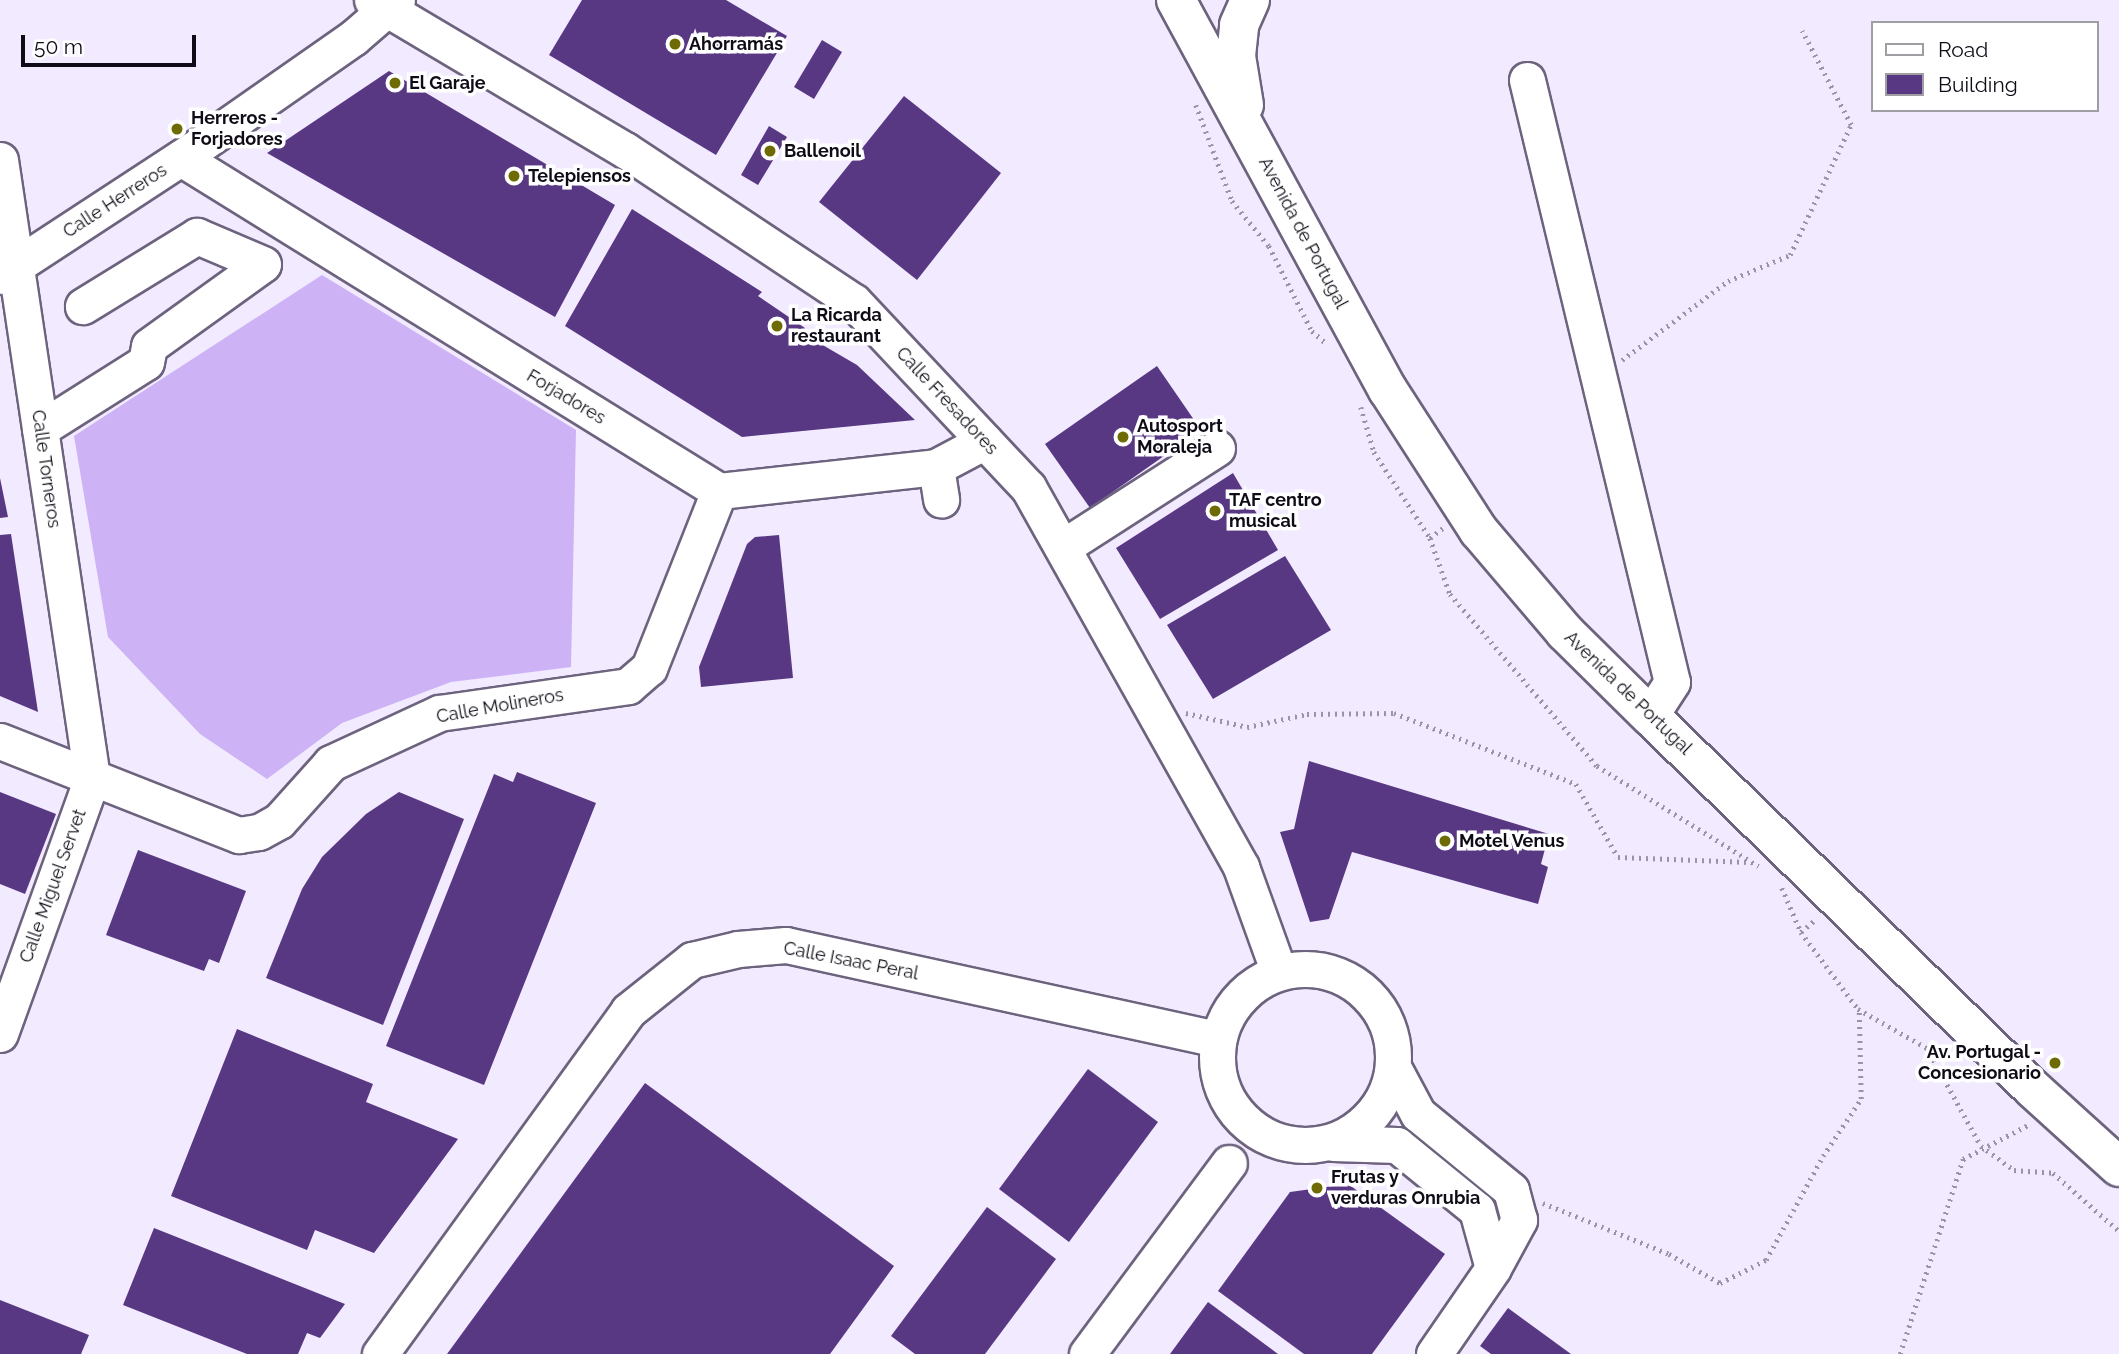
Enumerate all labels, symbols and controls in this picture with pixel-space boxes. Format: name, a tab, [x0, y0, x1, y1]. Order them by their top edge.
scale bar	[24, 21, 200, 65]
legend	[1870, 21, 2098, 112]
place label: Ahorramás	[689, 33, 783, 55]
text: 50 m	[34, 34, 83, 59]
marker: Ahorramás	[667, 36, 683, 52]
text: Road	[1938, 37, 1988, 62]
place label: El Garaje	[409, 72, 486, 94]
text: Building	[1938, 72, 2018, 97]
marker: El Garaje	[387, 75, 403, 91]
place label: Herreros - Forjadores	[191, 108, 283, 150]
marker: Herreros - Forjadores	[169, 121, 185, 137]
place label: Ballenoil	[784, 140, 861, 162]
marker: Ballenoil	[762, 143, 778, 159]
street label: Avenida de Portugal	[1254, 154, 1352, 312]
street label: Calle Herreros	[59, 159, 171, 243]
place label: Telepiensos	[528, 165, 631, 187]
marker: Telepiensos	[506, 168, 522, 184]
place label: La Ricarda restaurant	[791, 305, 882, 348]
marker: La Ricarda restaurant	[769, 318, 785, 334]
street label: Calle Fresadores	[892, 343, 1002, 459]
street label: Forjadores	[523, 365, 609, 429]
street label: Calle Torneros	[27, 408, 65, 530]
place label: Autosport Moraleja	[1137, 416, 1223, 458]
marker: Autosport Moraleja	[1115, 429, 1131, 445]
place label: TAF centro musical	[1229, 490, 1322, 532]
marker: TAF centro musical	[1207, 503, 1223, 519]
street label: Avenida de Portugal	[1560, 627, 1696, 759]
street label: Calle Molineros	[435, 684, 565, 728]
street label: Calle Miguel Servet	[15, 806, 91, 966]
place label: Motel Venus	[1459, 830, 1565, 852]
marker: Motel Venus	[1437, 833, 1453, 849]
street label: Calle Isaac Peral	[782, 937, 920, 985]
place label: Av. Portugal - Concesionario	[1918, 1042, 2041, 1084]
marker: Av. Portugal - Concesionario	[2047, 1055, 2063, 1071]
place label: Frutas y verduras Onrubia	[1331, 1167, 1480, 1210]
marker: Frutas y verduras Onrubia	[1309, 1180, 1325, 1196]

